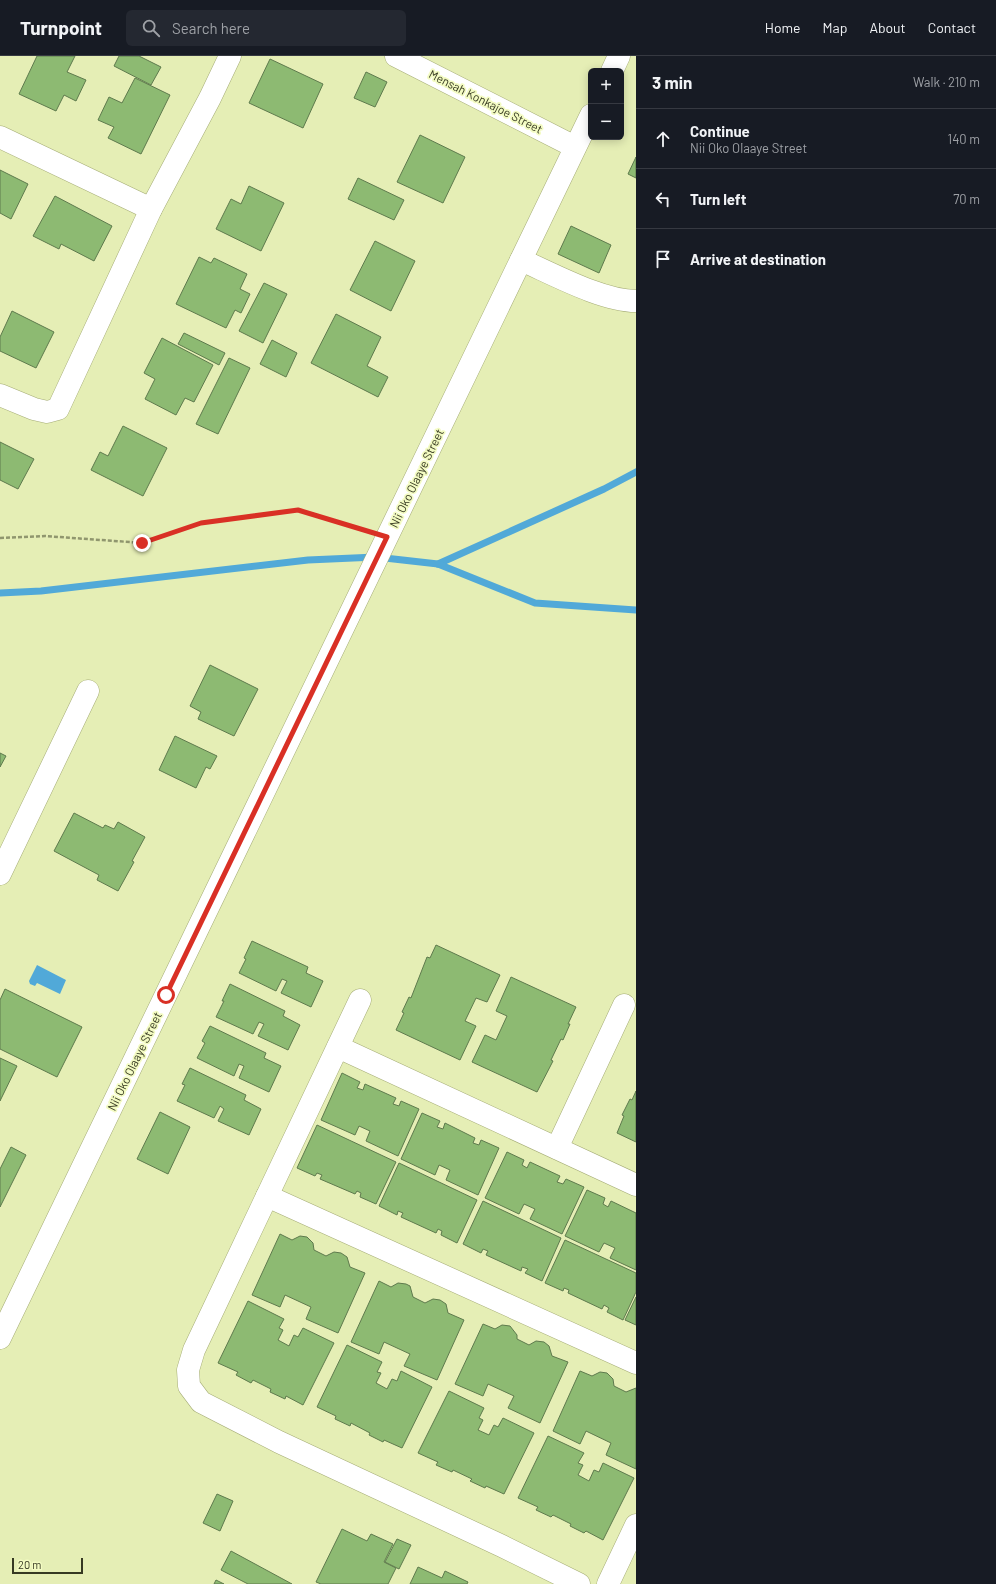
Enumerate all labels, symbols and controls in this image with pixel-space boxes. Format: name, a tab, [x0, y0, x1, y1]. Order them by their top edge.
search box	[126, 10, 406, 46]
text: Turnpoint	[20, 16, 102, 39]
icon: search	[140, 17, 162, 39]
text: Search here	[172, 19, 250, 37]
text: Home	[765, 19, 801, 36]
text: Map	[823, 19, 847, 36]
text: About	[869, 19, 906, 36]
text: Contact	[928, 19, 976, 36]
street label: Mensah Konkajoe Street	[427, 66, 545, 136]
map controls	[588, 68, 624, 140]
button: +	[588, 68, 624, 104]
text: 3 min	[652, 72, 692, 92]
text: Walk · 210 m	[913, 74, 980, 90]
button: −	[588, 104, 624, 140]
text: Continue	[690, 122, 750, 140]
icon: ahead	[652, 128, 674, 150]
text: 140 m	[948, 131, 980, 147]
text: Nii Oko Olaaye Street	[690, 140, 807, 156]
icon: left	[652, 188, 674, 210]
text: Turn left	[690, 190, 746, 208]
text: 70 m	[953, 191, 980, 207]
icon: arrive	[652, 248, 674, 270]
text: Arrive at destination	[690, 250, 826, 268]
street label: Nii Oko Olaaye Street	[386, 426, 446, 530]
route end	[133, 534, 151, 552]
route start	[157, 986, 175, 1004]
street label: Nii Oko Olaaye Street	[104, 1009, 164, 1113]
scale bar	[12, 1556, 83, 1575]
text: 20 m	[18, 1558, 41, 1571]

